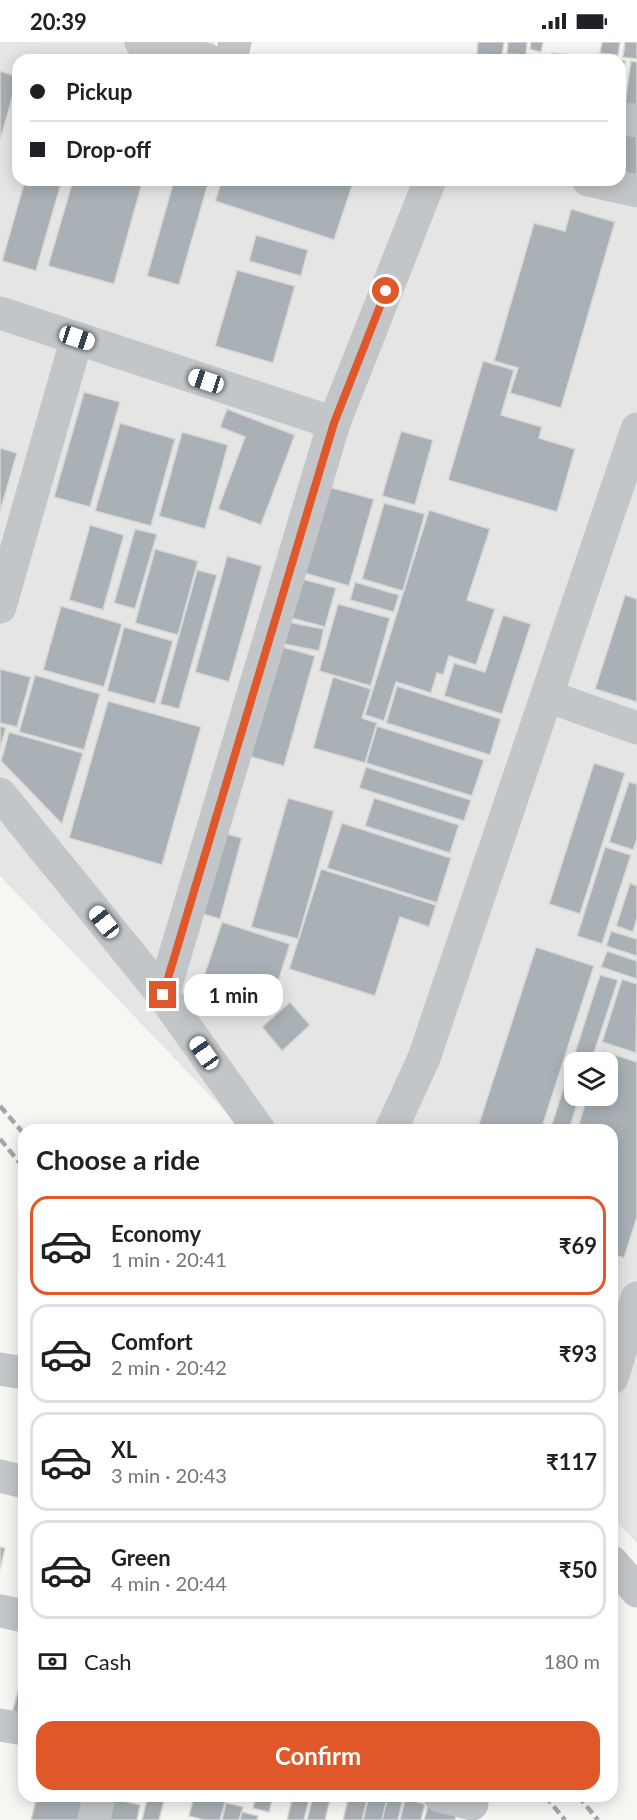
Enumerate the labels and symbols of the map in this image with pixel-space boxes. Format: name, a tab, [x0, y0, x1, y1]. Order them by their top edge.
route start	[372, 277, 399, 304]
car	[57, 324, 97, 352]
car	[186, 367, 226, 395]
car	[86, 902, 122, 942]
callout: 1 min	[184, 974, 283, 1016]
route end	[149, 981, 176, 1008]
car	[186, 1033, 222, 1073]

